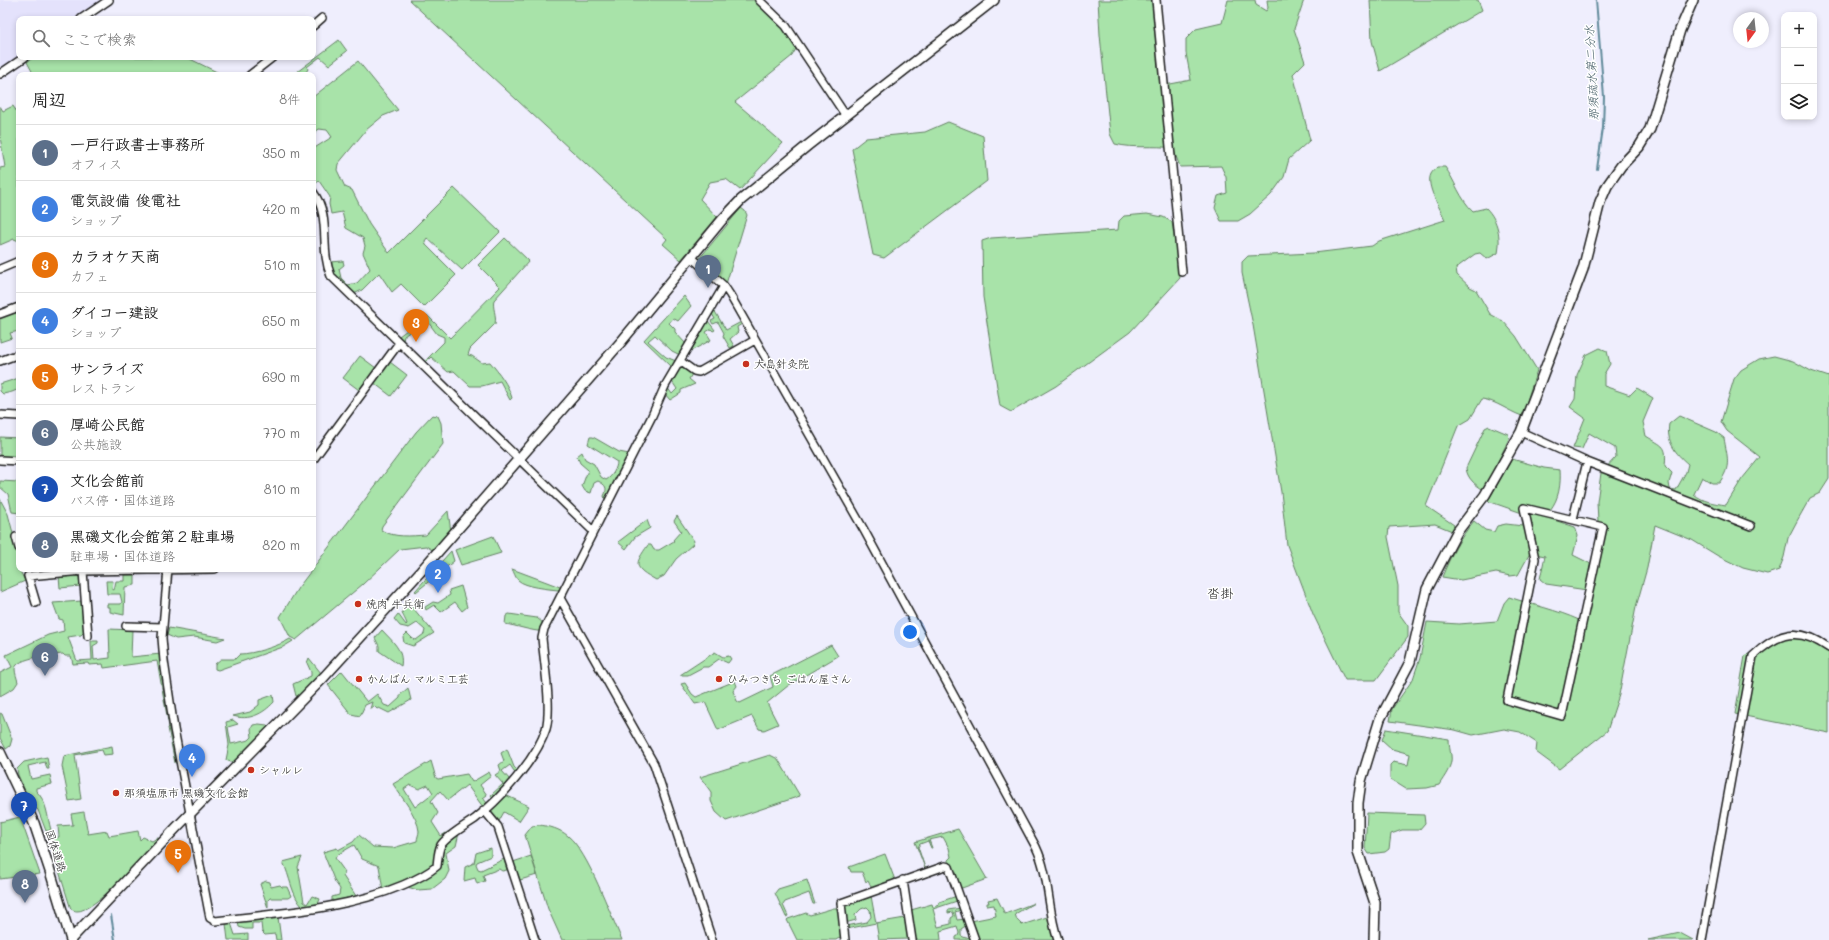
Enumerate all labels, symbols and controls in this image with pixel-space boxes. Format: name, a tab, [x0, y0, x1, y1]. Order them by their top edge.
north arrow	[1733, 12, 1769, 48]
map controls	[1781, 12, 1817, 120]
button: +	[1781, 12, 1817, 48]
search box	[16, 16, 316, 60]
water label: 那須疏水第二分水	[1580, 25, 1602, 121]
icon: search	[30, 27, 52, 49]
text: ここで検索	[62, 29, 137, 49]
button: −	[1781, 48, 1817, 84]
button: layers	[1781, 84, 1817, 120]
text: 周辺	[32, 88, 66, 110]
text: 8件	[279, 90, 300, 107]
text: 一戸行政書士事務所	[70, 134, 205, 154]
text: 1	[42, 144, 48, 161]
text: 350 m	[262, 144, 300, 161]
text: オフィス	[70, 155, 122, 172]
text: 電気設備 俊電社	[70, 190, 180, 210]
text: 2	[41, 200, 49, 217]
text: 420 m	[263, 200, 300, 217]
text: ショップ	[70, 211, 121, 228]
text: カラオケ天商	[70, 246, 160, 266]
pin: 1	[695, 255, 721, 288]
text: 3	[41, 256, 49, 273]
text: 510 m	[264, 256, 300, 273]
text: カフェ	[70, 267, 109, 284]
text: ダイコー建設	[70, 302, 159, 322]
pin: 3	[403, 309, 429, 342]
text: 4	[41, 312, 49, 329]
text: 650 m	[262, 312, 300, 329]
text: ショップ	[70, 323, 121, 340]
place label: 大島針灸院	[754, 356, 809, 371]
text: サンライズ	[70, 358, 144, 378]
marker: 大島針灸院	[741, 359, 751, 369]
text: 5	[41, 368, 49, 385]
text: 690 m	[262, 368, 300, 385]
text: レストラン	[70, 379, 136, 396]
text: 厚崎公民館	[70, 414, 145, 434]
text: 6	[41, 424, 49, 441]
text: 770 m	[263, 424, 300, 441]
text: 公共施設	[70, 435, 122, 452]
text: 文化会館前	[70, 470, 145, 490]
text: 7	[41, 480, 49, 497]
text: 810 m	[264, 480, 300, 497]
text: バス停 · 国体道路	[70, 491, 175, 508]
text: 黒磯文化会館第２駐車場	[70, 526, 235, 546]
text: 8	[41, 536, 49, 553]
text: 820 m	[262, 536, 300, 553]
text: 駐車場 · 国体道路	[70, 547, 175, 564]
pin: 2	[425, 560, 451, 593]
district label: 沓掛	[1207, 584, 1234, 601]
place label: 焼肉 牛兵衛	[366, 596, 425, 611]
marker: 焼肉 牛兵衛	[353, 599, 363, 609]
your location	[900, 622, 920, 642]
pin: 6	[32, 643, 58, 676]
place label: かんばん マルミ工芸	[367, 671, 469, 686]
place label: ひみつきち ごはん屋さん	[727, 671, 852, 686]
marker: かんばん マルミ工芸	[354, 674, 364, 684]
marker: ひみつきち ごはん屋さん	[714, 674, 724, 684]
pin: 4	[179, 744, 205, 777]
place label: シャルレ	[259, 762, 303, 777]
marker: シャルレ	[246, 765, 256, 775]
place label: 那須塩原市 黒磯文化会館	[124, 785, 249, 800]
marker: 那須塩原市 黒磯文化会館	[111, 788, 121, 798]
pin: 7	[11, 792, 37, 825]
street label: 国体道路	[43, 828, 70, 874]
pin: 5	[165, 840, 191, 873]
pin: 8	[12, 870, 38, 903]

